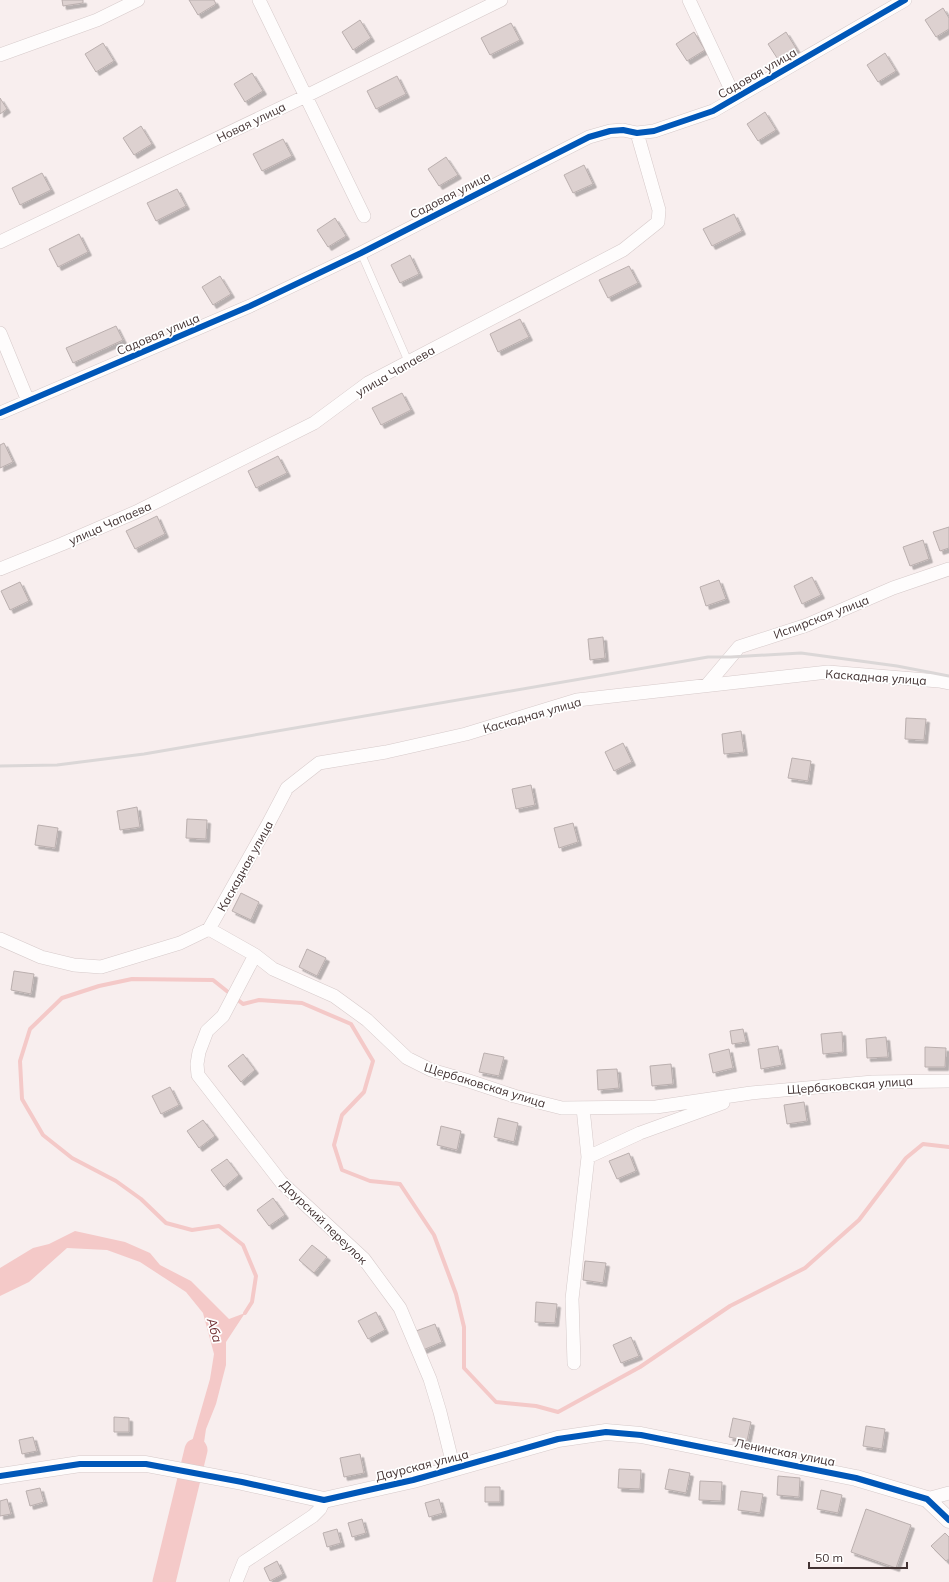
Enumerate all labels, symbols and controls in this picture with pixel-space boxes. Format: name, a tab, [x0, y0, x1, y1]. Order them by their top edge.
street label: Садовая улица	[715, 44, 799, 102]
street label: Новая улица	[214, 99, 288, 145]
street label: Садовая улица	[407, 168, 493, 222]
street label: Садовая улица	[114, 310, 202, 358]
street label: улица Чапаева	[353, 342, 437, 400]
street label: улица Чапаева	[66, 498, 154, 548]
street label: Испирская улица	[771, 592, 871, 642]
street label: Каскадная улица	[825, 666, 927, 688]
street label: Каскадная улица	[481, 694, 583, 736]
street label: Каскадная улица	[214, 818, 276, 914]
street label: Щербаковская улица	[422, 1059, 548, 1111]
street label: Щербаковская улица	[786, 1073, 914, 1097]
street label: Даурский переулок	[277, 1177, 371, 1268]
water label: Аба	[204, 1315, 226, 1344]
street label: Ленинская улица	[734, 1435, 836, 1469]
street label: Даурская улица	[374, 1446, 470, 1484]
scale bar	[809, 1544, 907, 1570]
text: 50 m	[815, 1550, 843, 1565]

